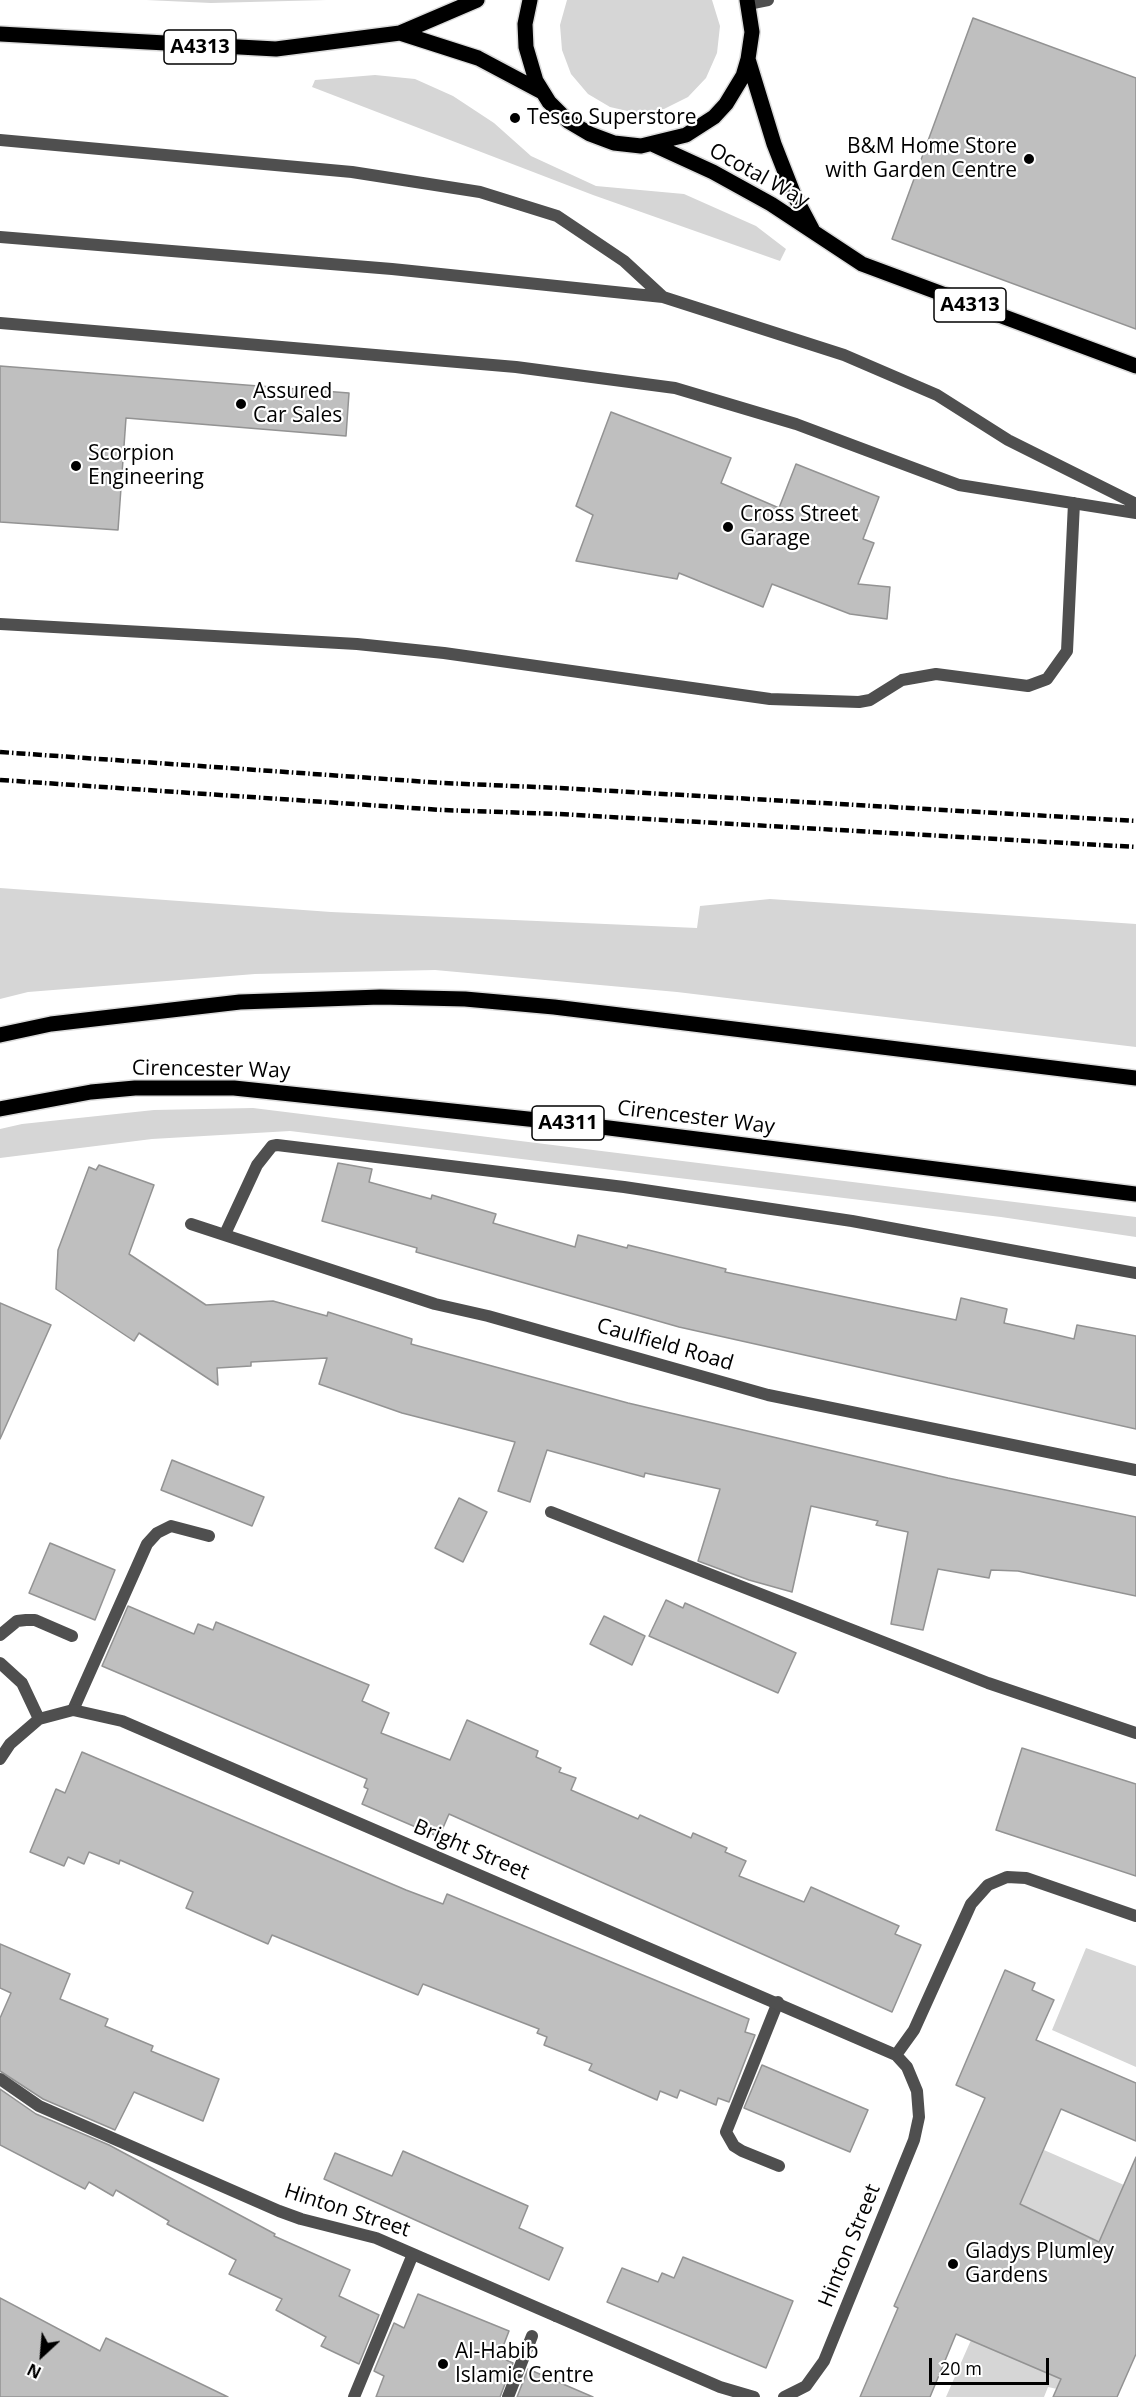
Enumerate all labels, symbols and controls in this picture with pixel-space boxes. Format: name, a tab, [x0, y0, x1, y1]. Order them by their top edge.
road number: A4313	[164, 30, 236, 64]
place label: Tesco Superstore	[527, 105, 697, 131]
marker: Tesco Superstore	[508, 111, 522, 125]
place label: B&M Home Store with Garden Centre	[825, 134, 1017, 184]
street label: Ocotal Way	[705, 138, 813, 214]
marker: B&M Home Store with Garden Centre	[1022, 152, 1036, 166]
road number: A4313	[934, 288, 1006, 322]
place label: Assured Car Sales	[253, 379, 342, 429]
marker: Assured Car Sales	[234, 397, 248, 411]
place label: Scorpion Engineering	[88, 441, 204, 491]
marker: Scorpion Engineering	[69, 459, 83, 473]
place label: Cross Street Garage	[740, 502, 859, 552]
marker: Cross Street Garage	[721, 520, 735, 534]
street label: Cirencester Way	[132, 1056, 290, 1084]
street label: Cirencester Way	[616, 1096, 776, 1140]
road number: A4311	[532, 1106, 604, 1140]
street label: Caulfield Road	[594, 1313, 736, 1377]
street label: Bright Street	[409, 1814, 533, 1886]
street label: Hinton Street	[281, 2179, 413, 2243]
street label: Hinton Street	[814, 2181, 886, 2311]
place label: Gladys Plumley Gardens	[965, 2239, 1114, 2289]
marker: Gladys Plumley Gardens	[946, 2257, 960, 2271]
north arrow	[12, 2325, 72, 2385]
place label: Al-Habib Islamic Centre	[455, 2339, 594, 2389]
scale bar	[932, 2346, 1052, 2384]
text: 20 m	[940, 2356, 982, 2380]
marker: Al-Habib Islamic Centre	[436, 2357, 450, 2371]
text: N	[23, 2358, 45, 2384]

